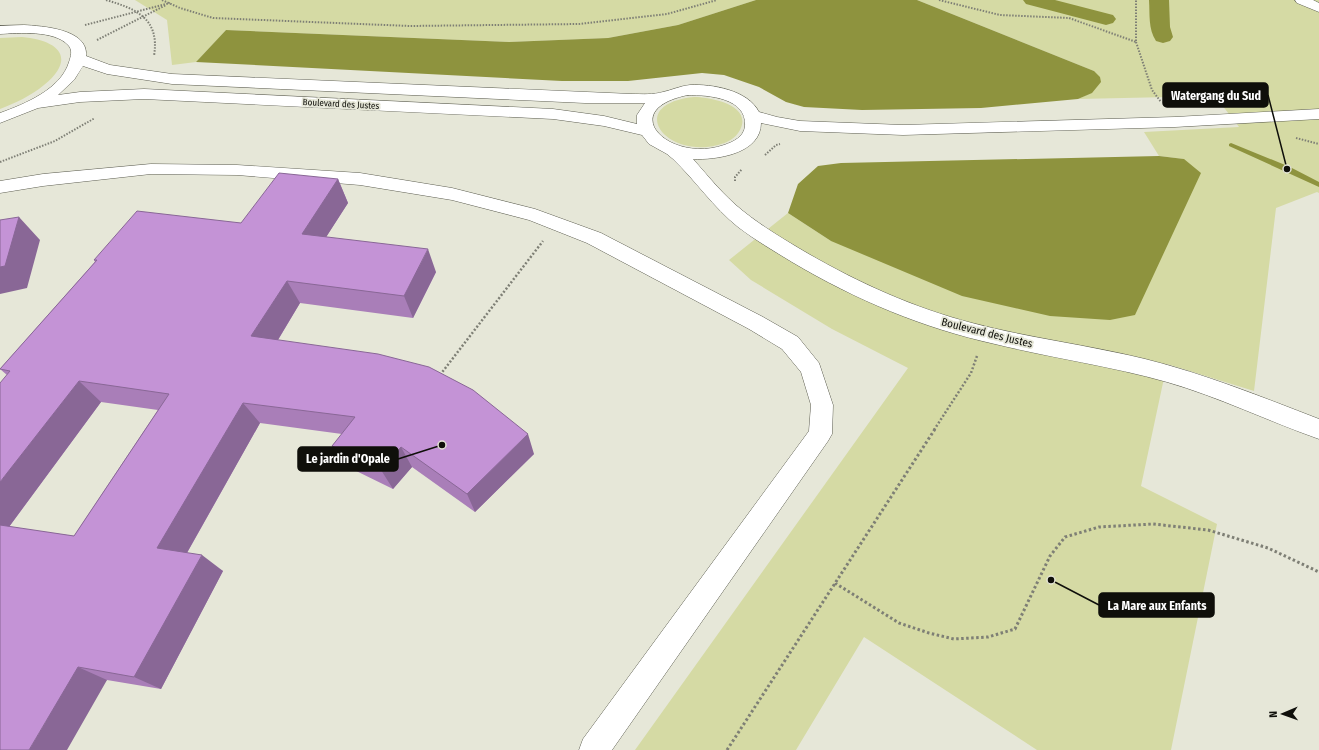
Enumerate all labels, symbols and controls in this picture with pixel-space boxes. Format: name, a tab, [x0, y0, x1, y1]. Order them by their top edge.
callout: Watergang du Sud	[1163, 83, 1268, 107]
text: Watergang du Sud	[1171, 89, 1261, 103]
street label: Boulevard des Justes	[303, 97, 380, 111]
street label: Boulevard des Justes	[940, 315, 1034, 351]
callout: Le jardin d'Opale	[298, 447, 398, 471]
text: Le jardin d'Opale	[306, 452, 390, 466]
callout: La Mare aux Enfants	[1099, 593, 1214, 617]
text: La Mare aux Enfants	[1108, 599, 1207, 613]
north arrow	[1263, 694, 1303, 734]
text: N	[1267, 711, 1280, 718]

